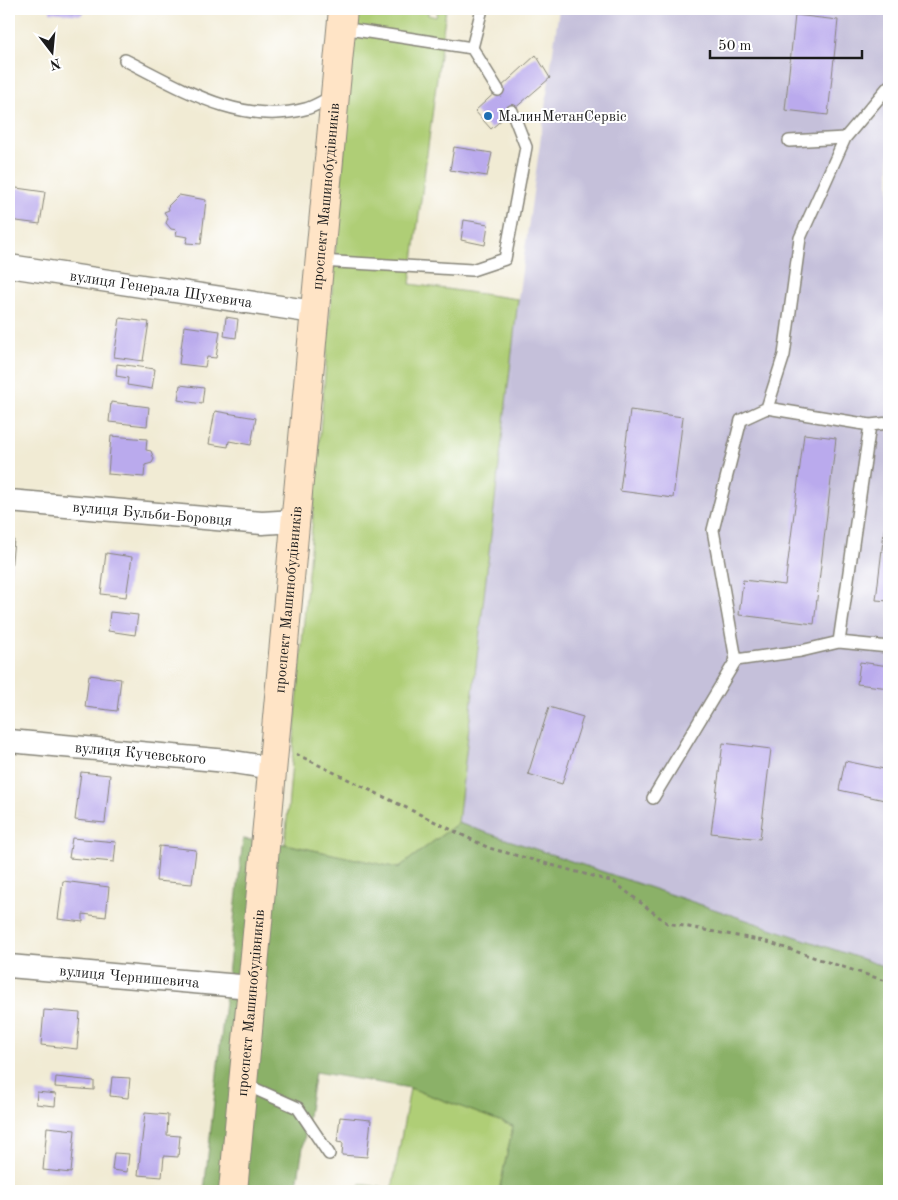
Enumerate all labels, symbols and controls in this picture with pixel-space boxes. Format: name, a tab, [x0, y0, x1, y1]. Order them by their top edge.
north arrow	[28, 28, 78, 78]
scale bar	[710, 28, 863, 60]
text: 50 m	[718, 39, 752, 54]
text: N	[48, 55, 62, 72]
street label: проспект Машинобудівників	[311, 102, 343, 291]
marker: МалинМетанСервіс	[482, 110, 494, 122]
place label: МалинМетанСервіс	[498, 110, 627, 125]
street label: вулиця Генерала Шухевича	[69, 269, 254, 312]
street label: вулиця Бульби-Боровця	[72, 501, 233, 529]
street label: проспект Машинобудівників	[273, 506, 306, 694]
street label: вулиця Кучевського	[74, 741, 207, 768]
street label: проспект Машинобудівників	[236, 909, 268, 1097]
street label: вулиця Чернишевича	[59, 964, 201, 992]

